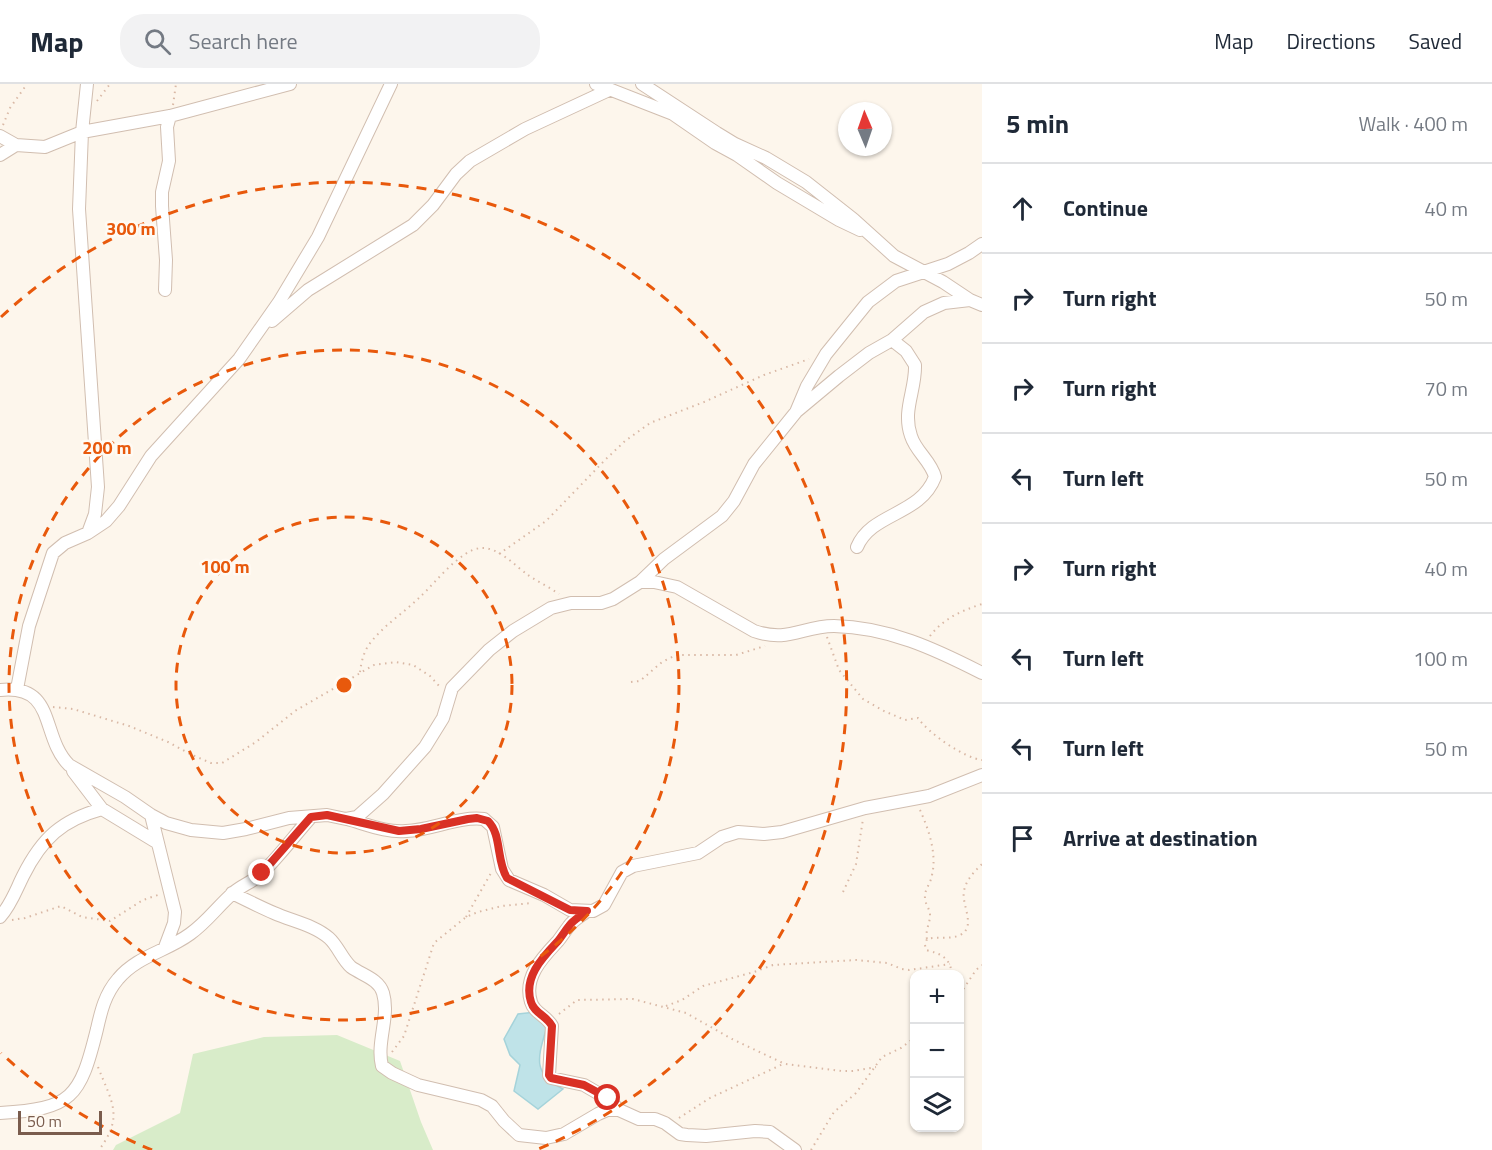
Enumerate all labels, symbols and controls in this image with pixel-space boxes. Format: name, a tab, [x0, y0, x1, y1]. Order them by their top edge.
search box	[120, 14, 540, 68]
text: Map	[30, 20, 84, 63]
text: Search here	[189, 24, 298, 58]
icon: search	[141, 25, 174, 58]
text: Map	[1214, 25, 1254, 57]
text: Directions	[1287, 25, 1376, 57]
text: Saved	[1409, 25, 1462, 57]
north arrow	[838, 102, 892, 156]
text: 5 min	[1006, 104, 1069, 143]
text: Walk · 400 m	[1359, 108, 1468, 139]
text: Continue	[1063, 191, 1148, 225]
icon: ahead	[1006, 192, 1039, 225]
text: 40 m	[1424, 193, 1468, 224]
text: 300 m	[106, 215, 156, 242]
text: Turn right	[1063, 281, 1157, 315]
icon: right	[1006, 282, 1039, 315]
text: 50 m	[1424, 283, 1468, 314]
text: Turn right	[1063, 371, 1157, 405]
icon: right	[1006, 372, 1039, 405]
text: 70 m	[1424, 373, 1468, 404]
text: 200 m	[82, 434, 132, 461]
text: Turn left	[1063, 461, 1144, 495]
icon: left	[1006, 462, 1039, 495]
text: 50 m	[1424, 463, 1468, 494]
text: Turn right	[1063, 551, 1157, 585]
icon: right	[1006, 552, 1039, 585]
text: 100 m	[200, 553, 250, 580]
text: 40 m	[1424, 553, 1468, 584]
text: Turn left	[1063, 641, 1144, 675]
icon: left	[1006, 642, 1039, 675]
text: 100 m	[1413, 643, 1468, 674]
centre of rings	[334, 675, 354, 695]
text: Turn left	[1063, 731, 1144, 765]
icon: left	[1006, 732, 1039, 765]
text: 50 m	[1424, 733, 1468, 764]
text: Arrive at destination	[1063, 821, 1258, 855]
icon: arrive	[1006, 822, 1039, 855]
route end	[248, 859, 274, 885]
map controls	[910, 970, 964, 1132]
button: +	[910, 970, 964, 1024]
button: −	[910, 1024, 964, 1078]
button: layers	[910, 1078, 964, 1132]
route start	[594, 1084, 620, 1110]
scale bar	[18, 1108, 102, 1136]
text: 50 m	[27, 1109, 62, 1133]

